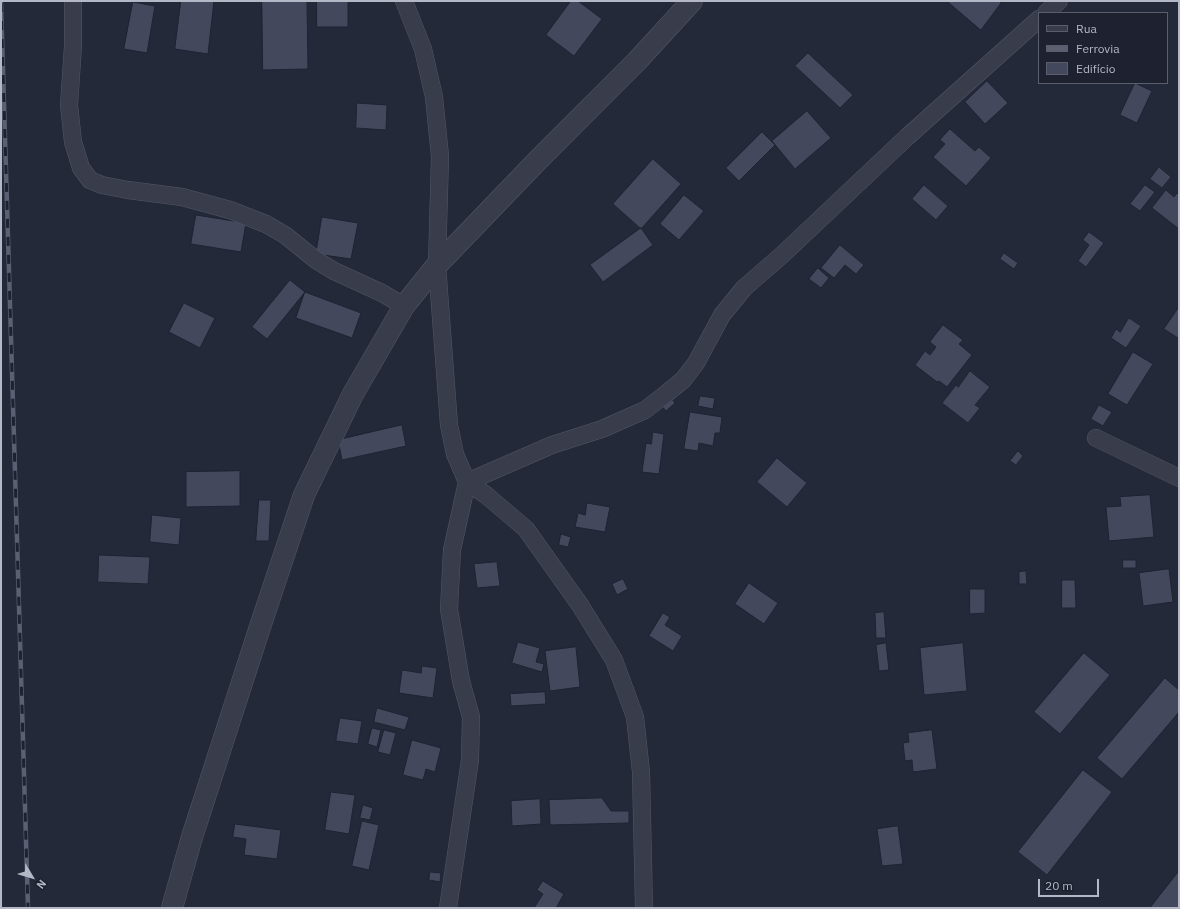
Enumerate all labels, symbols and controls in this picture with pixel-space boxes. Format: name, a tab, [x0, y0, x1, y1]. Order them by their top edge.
legend	[1038, 12, 1168, 84]
text: Rua	[1076, 21, 1097, 36]
text: Ferrovia	[1076, 41, 1120, 56]
text: Edifício	[1076, 61, 1115, 76]
north arrow	[12, 857, 52, 897]
scale bar	[1040, 871, 1101, 897]
text: N	[33, 877, 49, 892]
text: 20 m	[1045, 878, 1073, 893]

